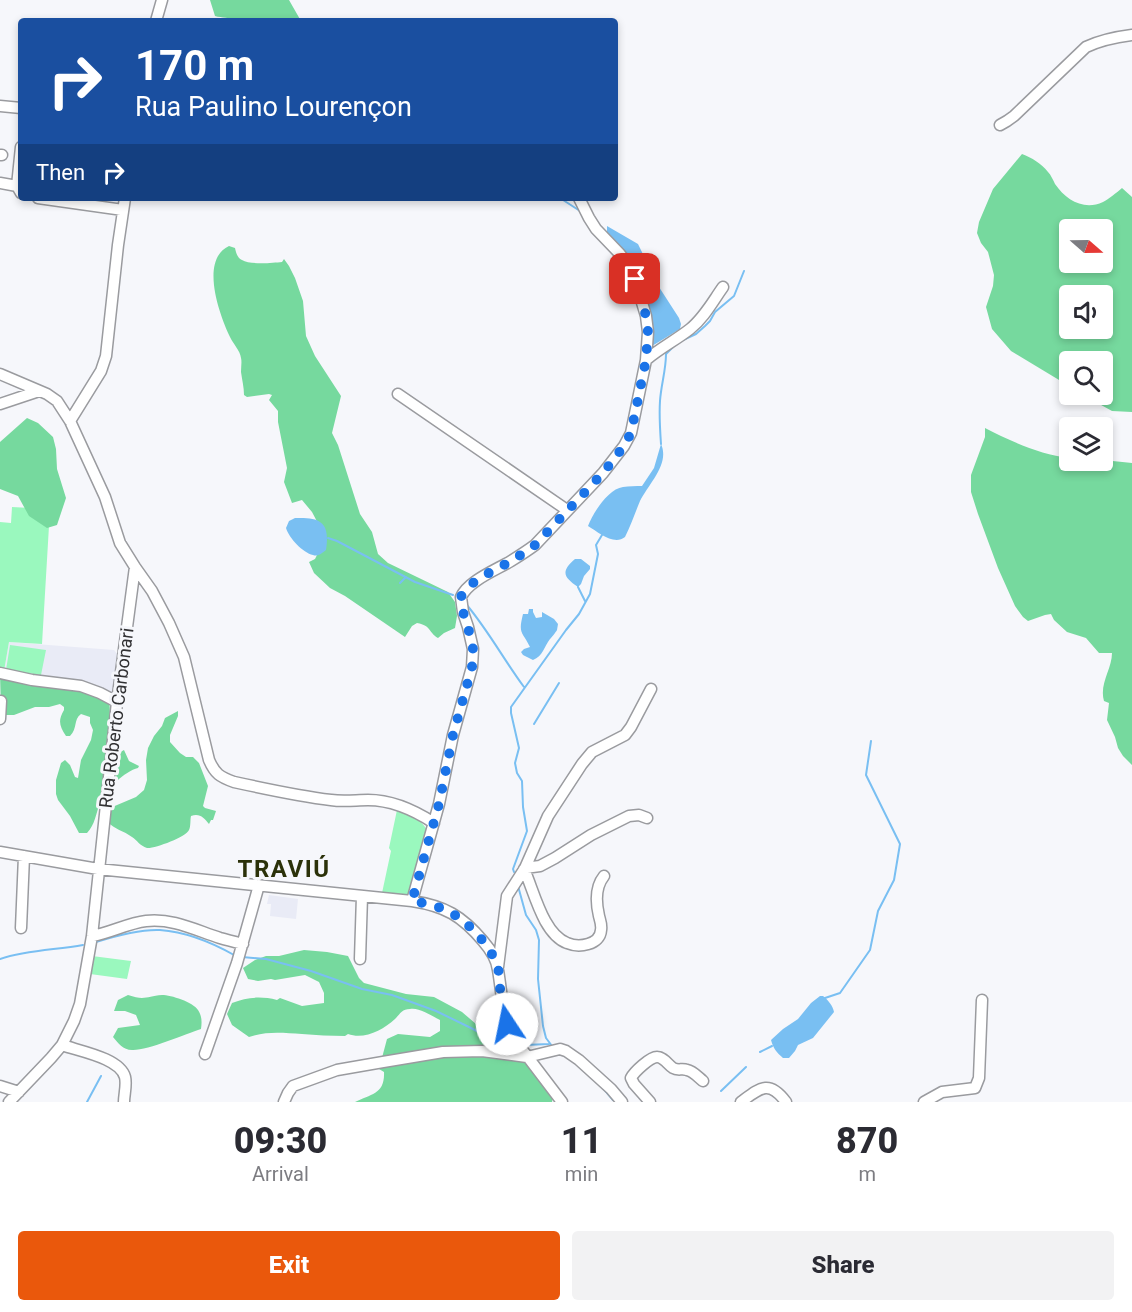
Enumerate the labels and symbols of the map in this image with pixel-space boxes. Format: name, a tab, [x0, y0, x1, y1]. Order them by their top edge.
north arrow	[1059, 219, 1113, 273]
pin	[609, 253, 660, 304]
street label: Rua Roberto Carbonari	[95, 627, 137, 809]
district label: TRAVIÚ	[238, 855, 330, 883]
position arrow	[475, 992, 539, 1056]

